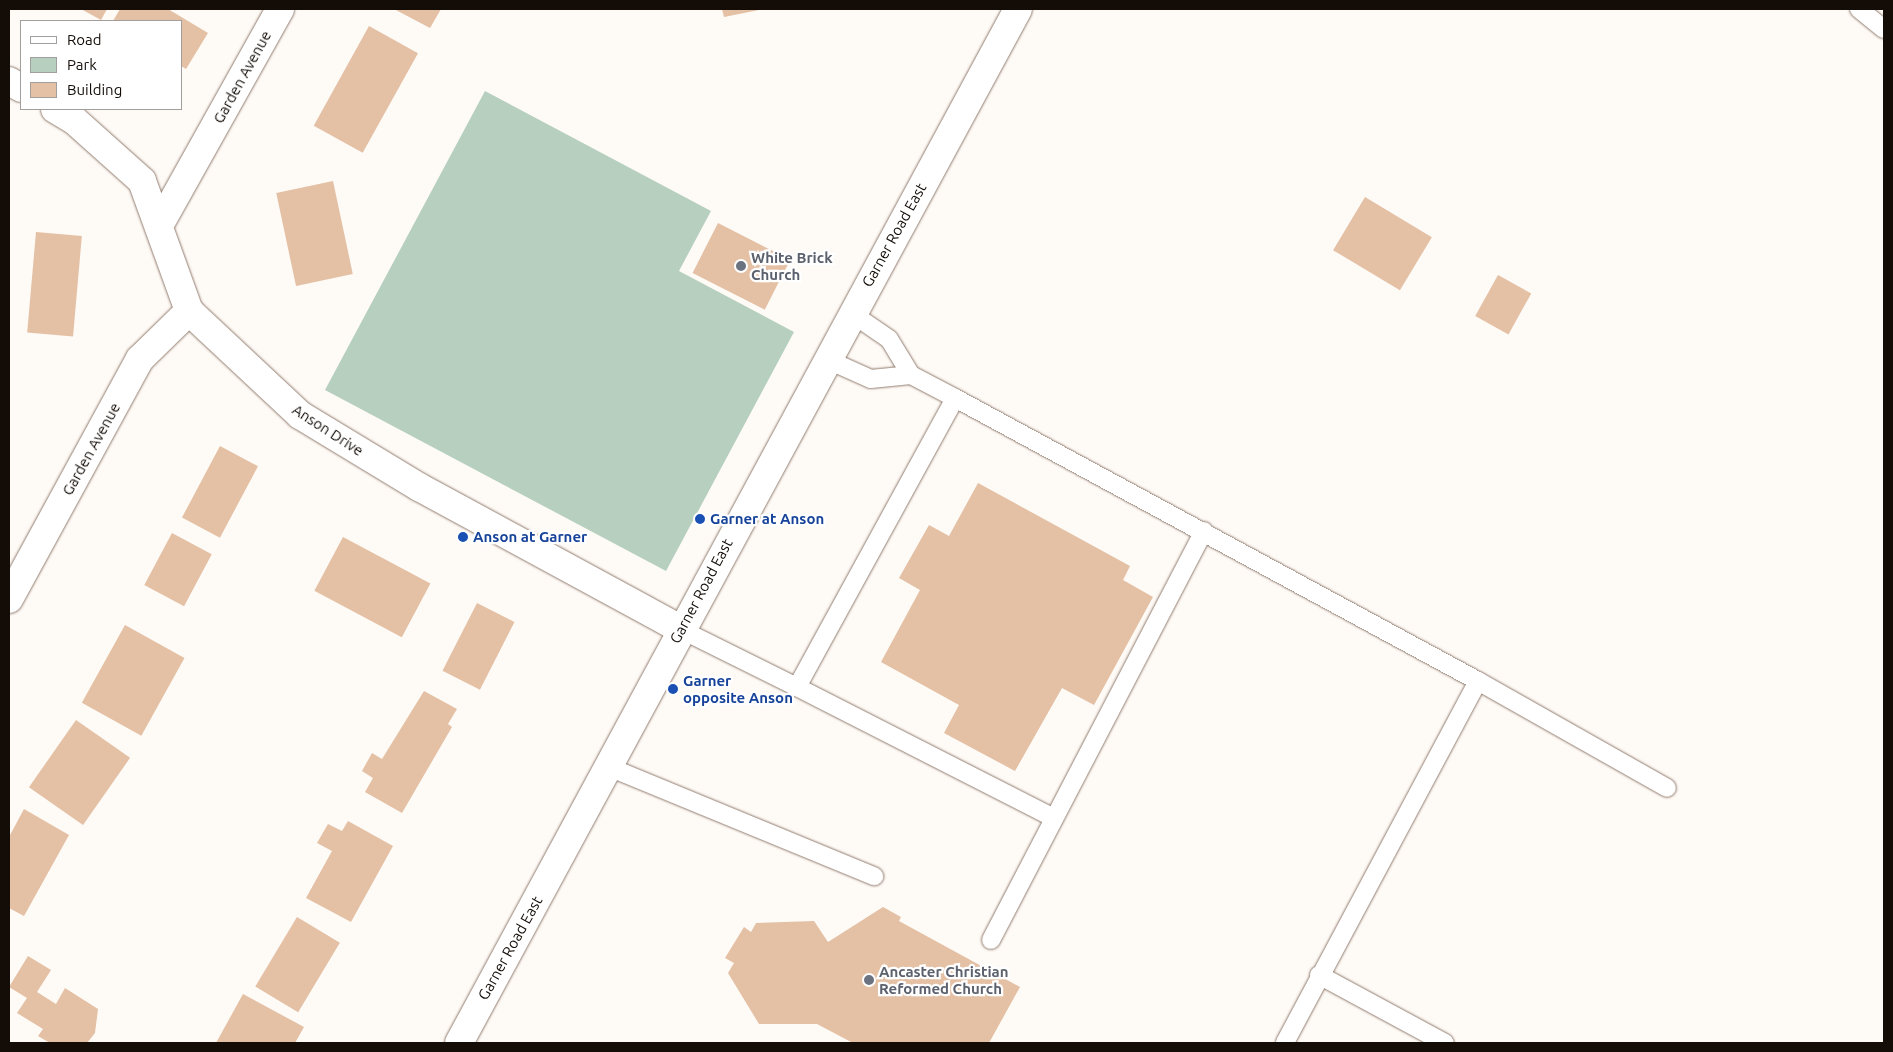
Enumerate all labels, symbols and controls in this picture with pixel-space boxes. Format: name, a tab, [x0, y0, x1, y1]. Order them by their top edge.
legend	[20, 20, 182, 110]
street label: Garden Avenue	[209, 28, 275, 126]
text: Road	[67, 31, 102, 48]
text: Park	[67, 56, 97, 73]
text: Building	[67, 81, 122, 98]
street label: Garner Road East	[858, 180, 930, 290]
place label: White Brick Church	[751, 248, 833, 283]
marker: White Brick Church	[735, 260, 747, 272]
street label: Garden Avenue	[58, 400, 124, 498]
street label: Anson Drive	[289, 400, 367, 460]
place label: Garner at Anson	[710, 510, 824, 528]
marker: Garner at Anson	[694, 513, 706, 525]
place label: Anson at Garner	[473, 528, 587, 546]
marker: Anson at Garner	[457, 531, 469, 543]
street label: Garner Road East	[666, 536, 736, 646]
place label: Garner opposite Anson	[683, 671, 793, 706]
marker: Garner opposite Anson	[667, 683, 679, 695]
street label: Garner Road East	[474, 893, 546, 1003]
place label: Ancaster Christian Reformed Church	[879, 962, 1009, 997]
marker: Ancaster Christian Reformed Church	[863, 974, 875, 986]

